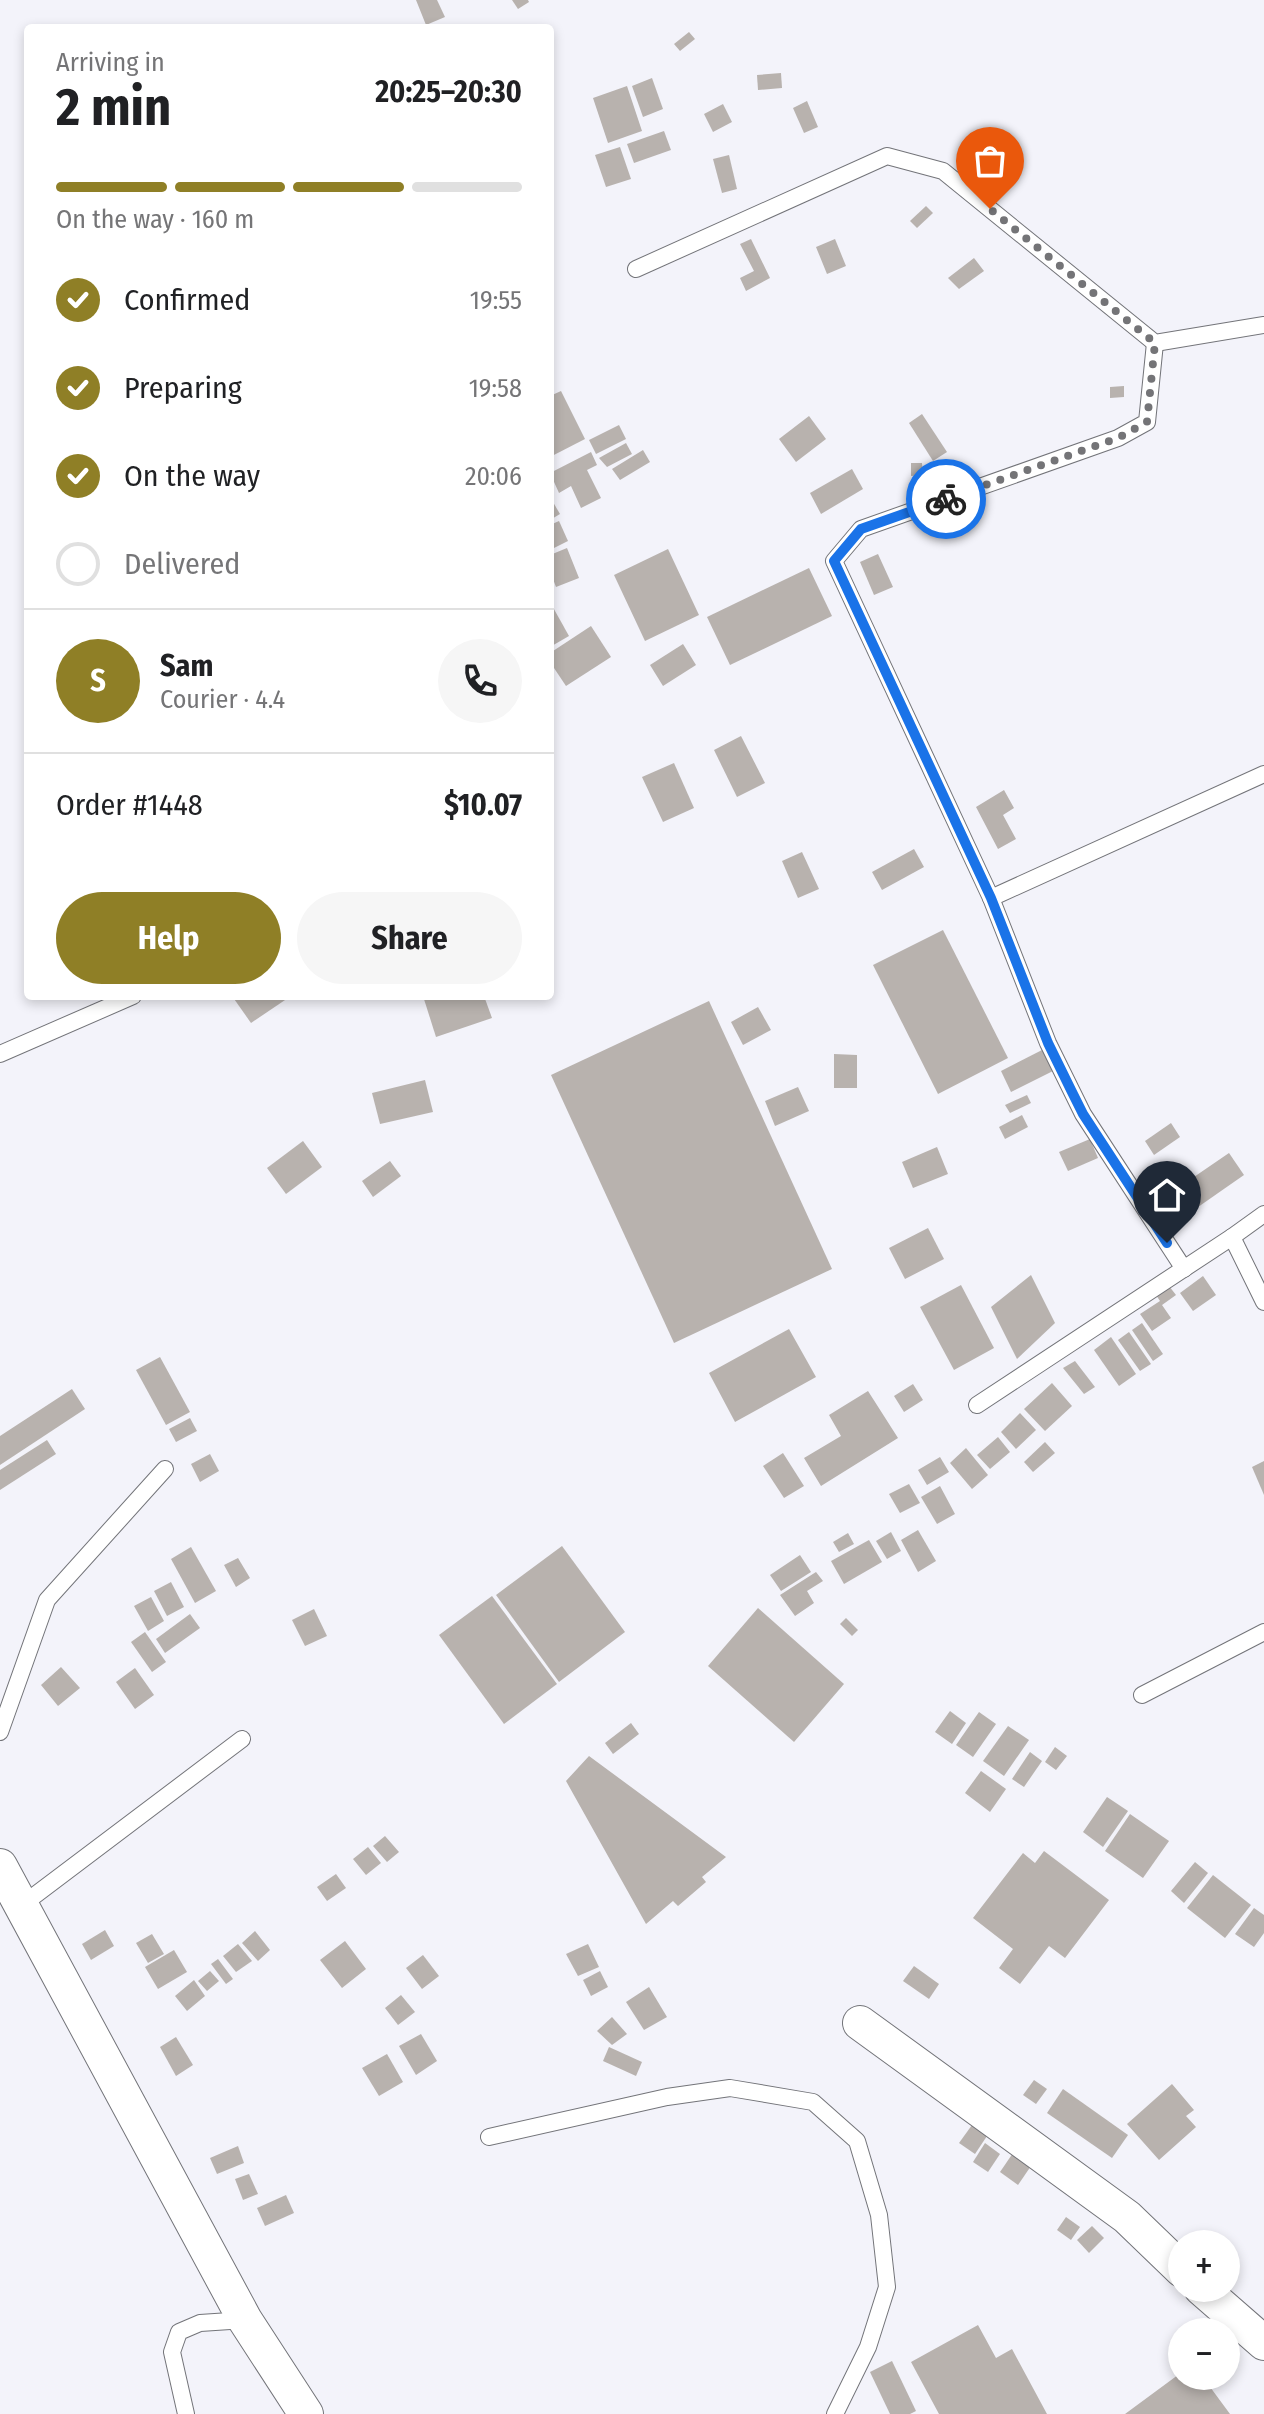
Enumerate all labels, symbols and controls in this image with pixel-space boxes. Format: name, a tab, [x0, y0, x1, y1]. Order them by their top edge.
text: Arriving in	[56, 47, 165, 78]
text: 20:25–20:30	[375, 74, 522, 110]
text: 2 min	[56, 76, 171, 139]
pin	[956, 127, 1024, 209]
icon: bag	[968, 139, 1012, 183]
text: On the way · 160 m	[56, 204, 254, 235]
icon: check	[56, 278, 100, 322]
text: Confirmed	[124, 282, 250, 318]
text: 19:55	[470, 285, 522, 316]
icon: check	[56, 366, 100, 410]
text: Preparing	[124, 370, 242, 406]
text: 19:58	[469, 373, 522, 404]
icon: check	[56, 454, 100, 498]
text: On the way	[124, 458, 260, 494]
courier	[906, 459, 986, 539]
text: 20:06	[465, 461, 522, 492]
icon: bike	[924, 477, 968, 521]
text: Delivered	[124, 546, 240, 582]
button: phone	[438, 639, 522, 723]
text: Sam	[160, 648, 213, 684]
text: S	[90, 663, 106, 699]
text: Courier · 4.4	[160, 684, 285, 715]
text: Order #1448	[56, 787, 203, 823]
text: $10.07	[444, 787, 522, 823]
button: Help	[56, 892, 281, 984]
button: Share	[297, 892, 522, 984]
pin	[1133, 1161, 1201, 1243]
icon: home	[1145, 1173, 1189, 1217]
map controls	[1168, 2230, 1240, 2390]
button: +	[1168, 2230, 1240, 2302]
button: −	[1168, 2318, 1240, 2390]

